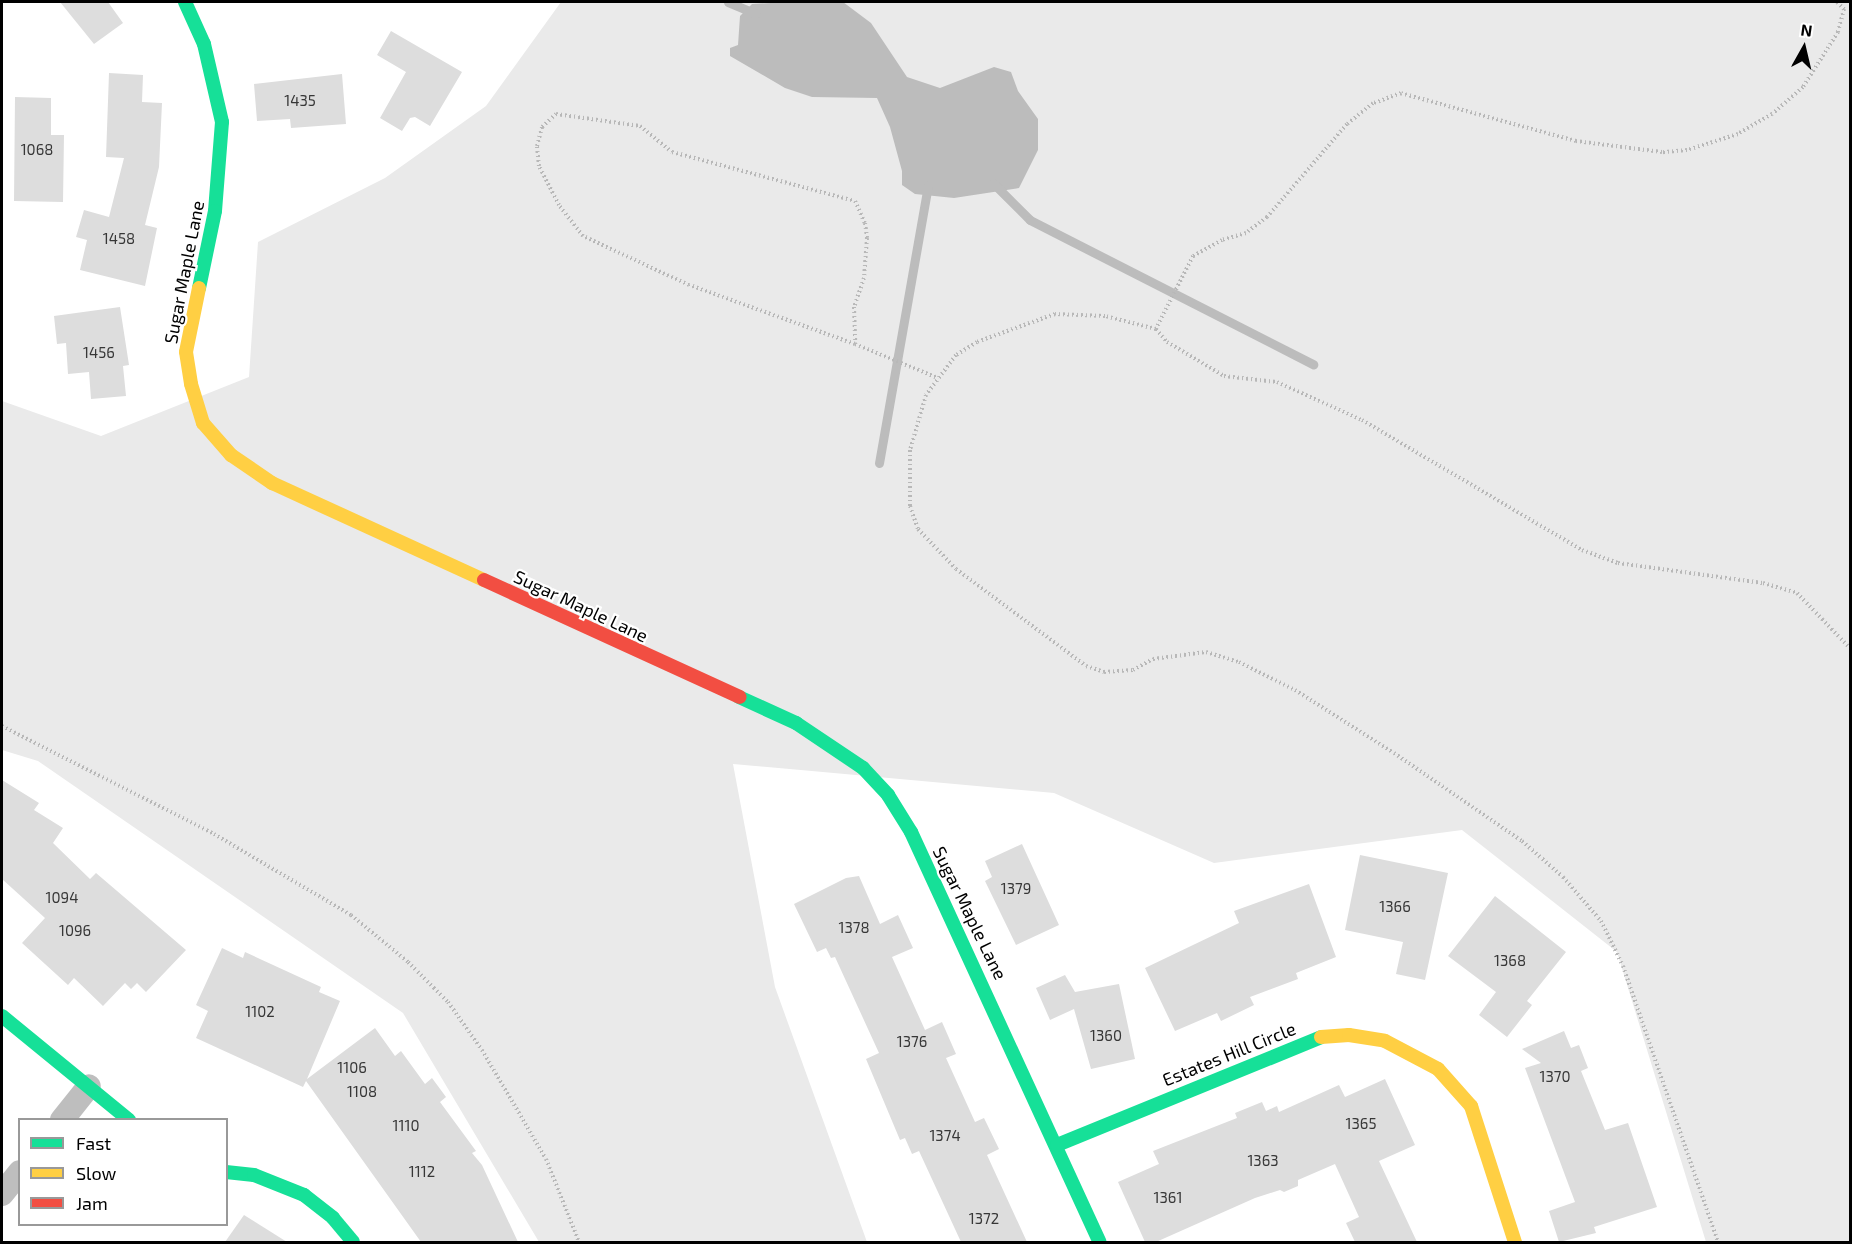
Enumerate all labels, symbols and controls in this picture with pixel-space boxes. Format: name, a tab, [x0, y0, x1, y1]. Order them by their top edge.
north arrow	[1774, 18, 1834, 78]
text: N	[1800, 19, 1814, 40]
house number: 1435	[284, 92, 316, 110]
house number: 1068	[21, 141, 53, 159]
street label: Sugar Maple Lane	[159, 198, 209, 346]
house number: 1458	[103, 230, 135, 248]
house number: 1456	[83, 344, 115, 362]
street label: Sugar Maple Lane	[510, 565, 652, 647]
street label: Sugar Maple Lane	[928, 843, 1012, 983]
house number: 1379	[1001, 880, 1031, 898]
house number: 1094	[46, 889, 78, 907]
house number: 1366	[1379, 898, 1411, 916]
house number: 1378	[838, 919, 870, 937]
house number: 1096	[59, 922, 91, 940]
house number: 1368	[1494, 952, 1526, 970]
house number: 1102	[245, 1003, 275, 1021]
street label: Estates Hill Circle	[1159, 1017, 1299, 1091]
house number: 1360	[1090, 1027, 1122, 1045]
house number: 1376	[897, 1033, 927, 1051]
house number: 1106	[337, 1059, 367, 1077]
house number: 1370	[1539, 1068, 1571, 1086]
house number: 1108	[347, 1083, 377, 1101]
house number: 1365	[1346, 1115, 1376, 1133]
house number: 1110	[393, 1117, 419, 1135]
legend	[18, 1118, 228, 1226]
house number: 1374	[929, 1127, 961, 1145]
text: Fast	[76, 1132, 111, 1154]
house number: 1363	[1247, 1152, 1279, 1170]
text: Slow	[76, 1162, 116, 1184]
house number: 1112	[409, 1163, 435, 1181]
house number: 1361	[1154, 1189, 1182, 1207]
text: Jam	[76, 1192, 108, 1214]
house number: 1372	[969, 1210, 999, 1228]

